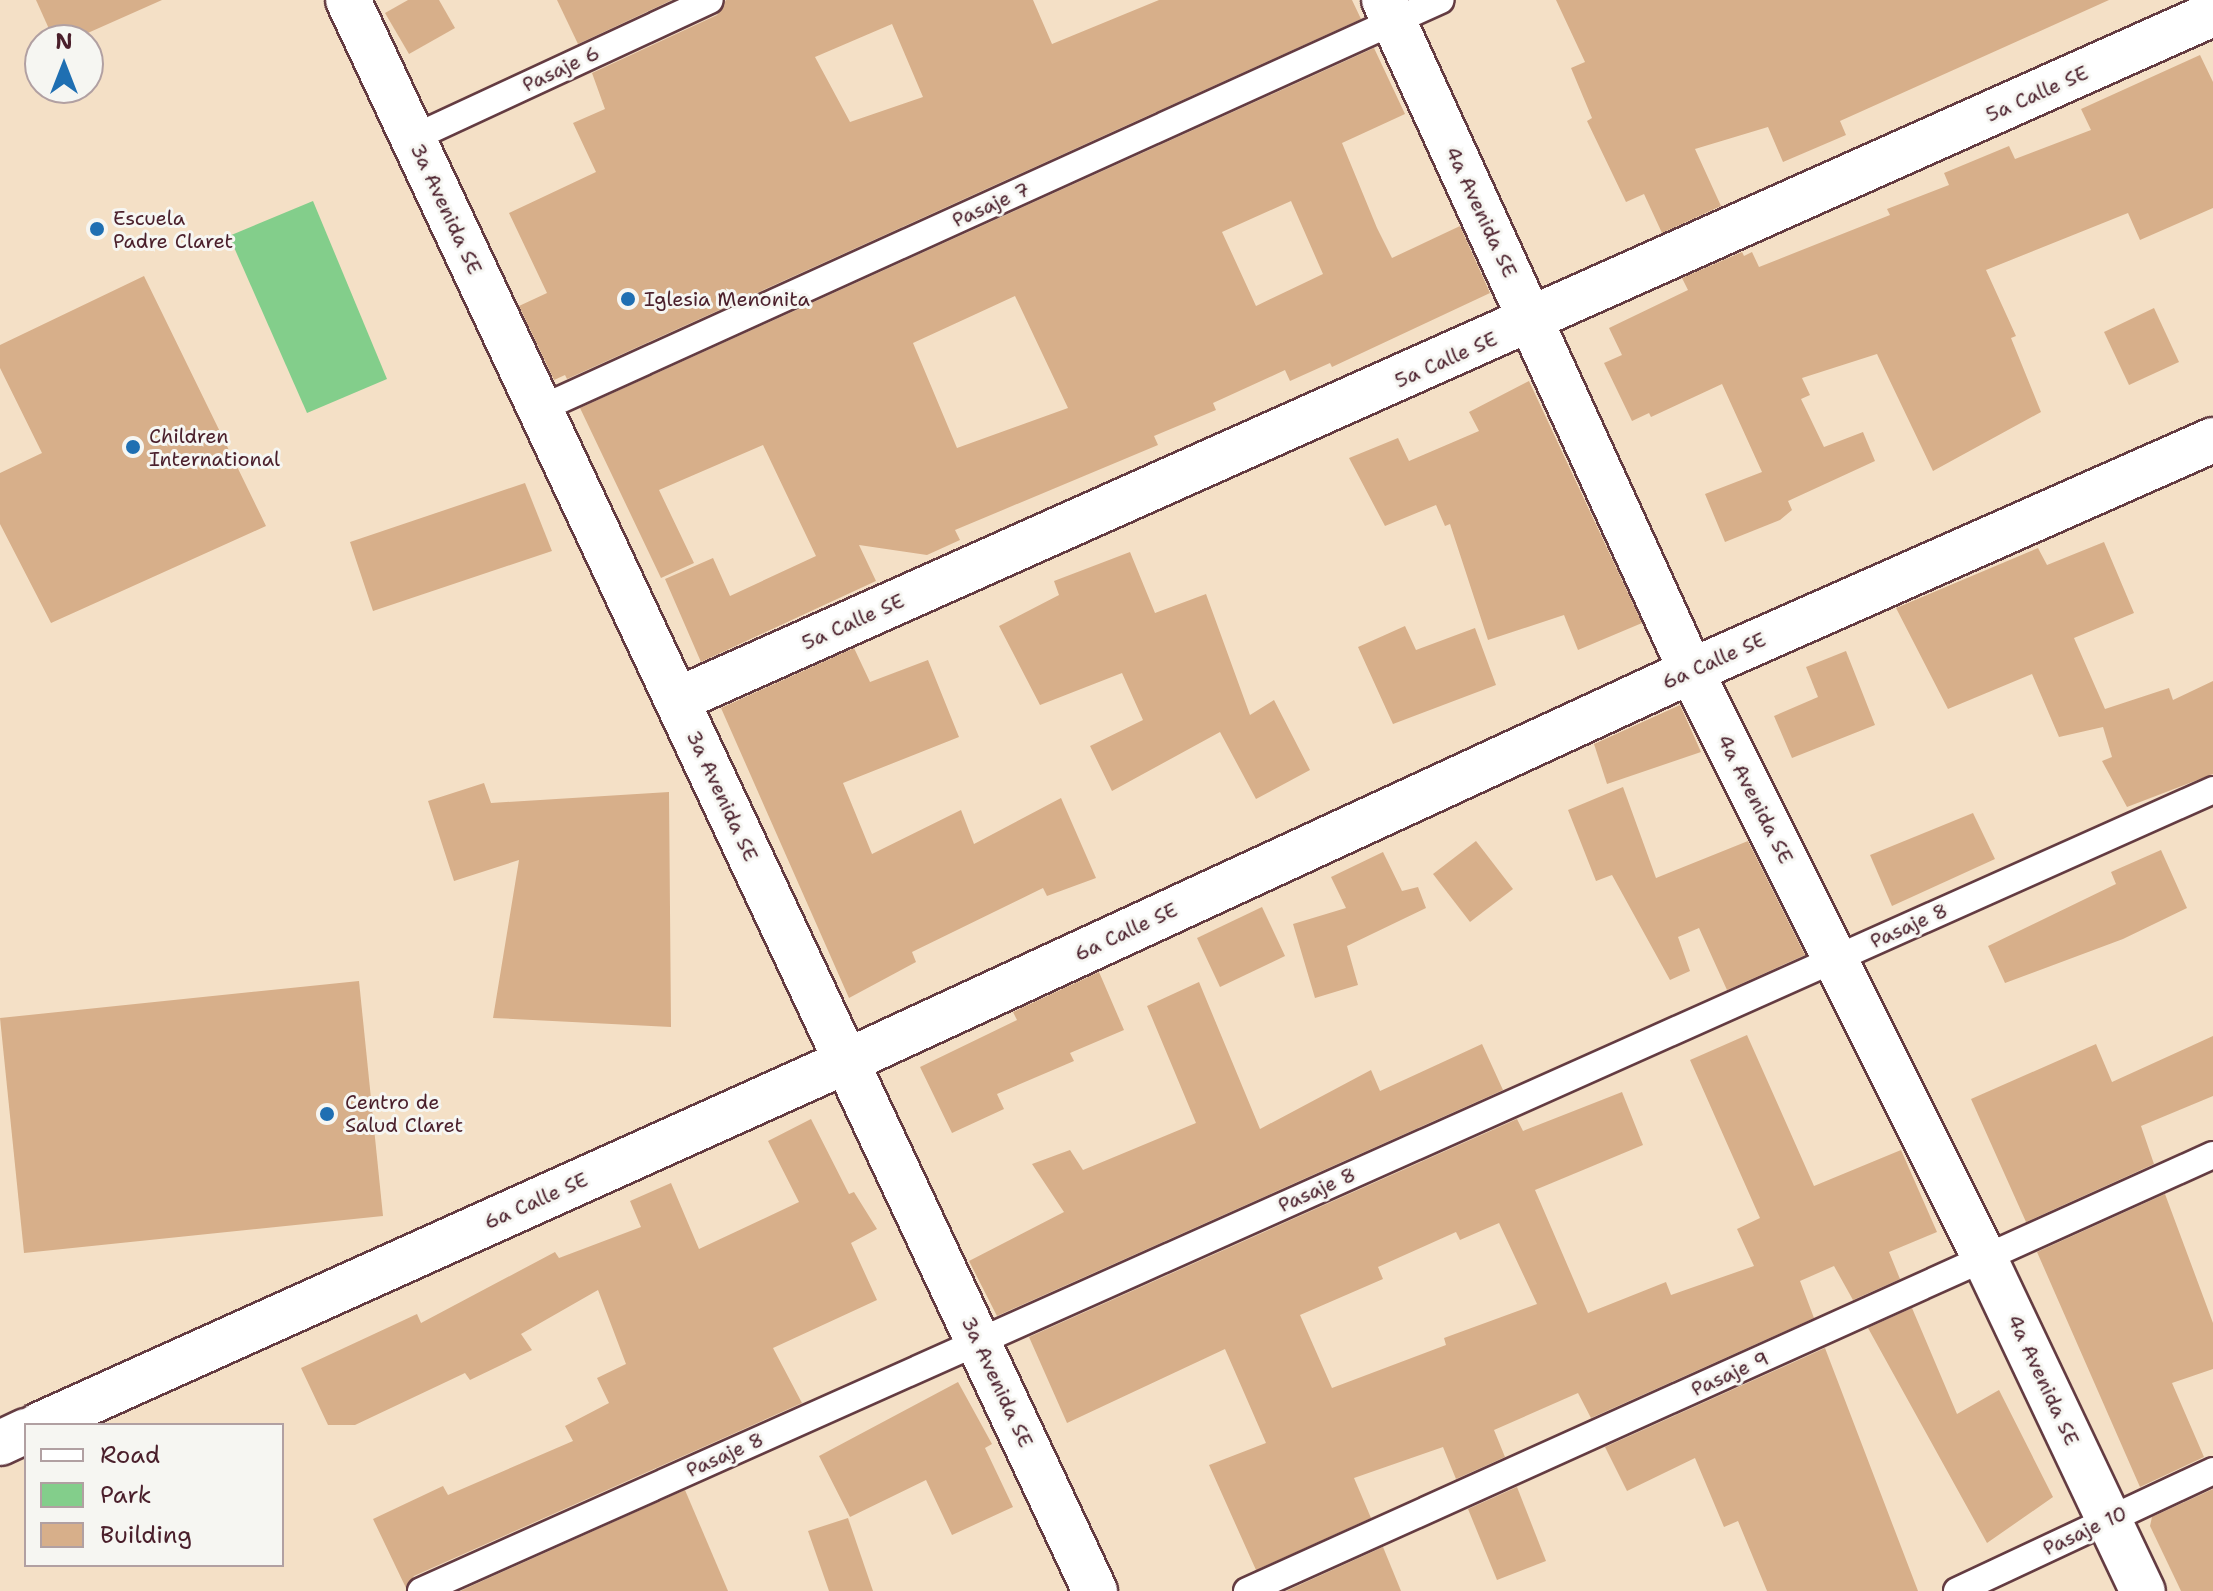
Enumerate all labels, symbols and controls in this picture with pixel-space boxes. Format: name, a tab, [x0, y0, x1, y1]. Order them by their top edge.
north arrow	[24, 24, 104, 104]
text: N	[55, 27, 73, 56]
street label: Pasaje 6	[519, 41, 603, 97]
street label: 5a Calle SE	[1982, 61, 2092, 127]
street label: 3a Avenida SE	[405, 140, 487, 278]
street label: 4a Avenida SE	[1440, 143, 1522, 281]
street label: Pasaje 7	[949, 177, 1033, 233]
place label: Escuela Padre Claret	[113, 206, 233, 253]
marker: Escuela Padre Claret	[88, 220, 106, 238]
place label: Iglesia Menonita	[644, 287, 810, 311]
marker: Iglesia Menonita	[619, 290, 637, 308]
street label: 5a Calle SE	[1391, 327, 1501, 393]
place label: Children International	[149, 424, 280, 471]
marker: Children International	[124, 438, 142, 456]
street label: 5a Calle SE	[798, 589, 908, 655]
street label: 6a Calle SE	[1658, 627, 1770, 695]
street label: 3a Avenida SE	[681, 727, 763, 865]
street label: 4a Avenida SE	[1712, 730, 1798, 868]
street label: 6a Calle SE	[1071, 898, 1181, 966]
street label: Pasaje 8	[1867, 898, 1951, 954]
place label: Centro de Salud Claret	[345, 1090, 463, 1137]
marker: Centro de Salud Claret	[316, 1103, 338, 1125]
street label: Pasaje 8	[1275, 1162, 1359, 1218]
street label: 6a Calle SE	[480, 1167, 592, 1235]
street label: 4a Avenida SE	[2002, 1311, 2084, 1449]
street label: 3a Avenida SE	[956, 1313, 1038, 1451]
street label: Pasaje 9	[1688, 1346, 1772, 1402]
legend	[24, 1423, 284, 1567]
street label: Pasaje 8	[683, 1427, 767, 1483]
text: Road	[100, 1439, 160, 1471]
text: Park	[100, 1479, 152, 1511]
street label: Pasaje 10	[2039, 1501, 2131, 1561]
text: Building	[100, 1519, 192, 1551]

